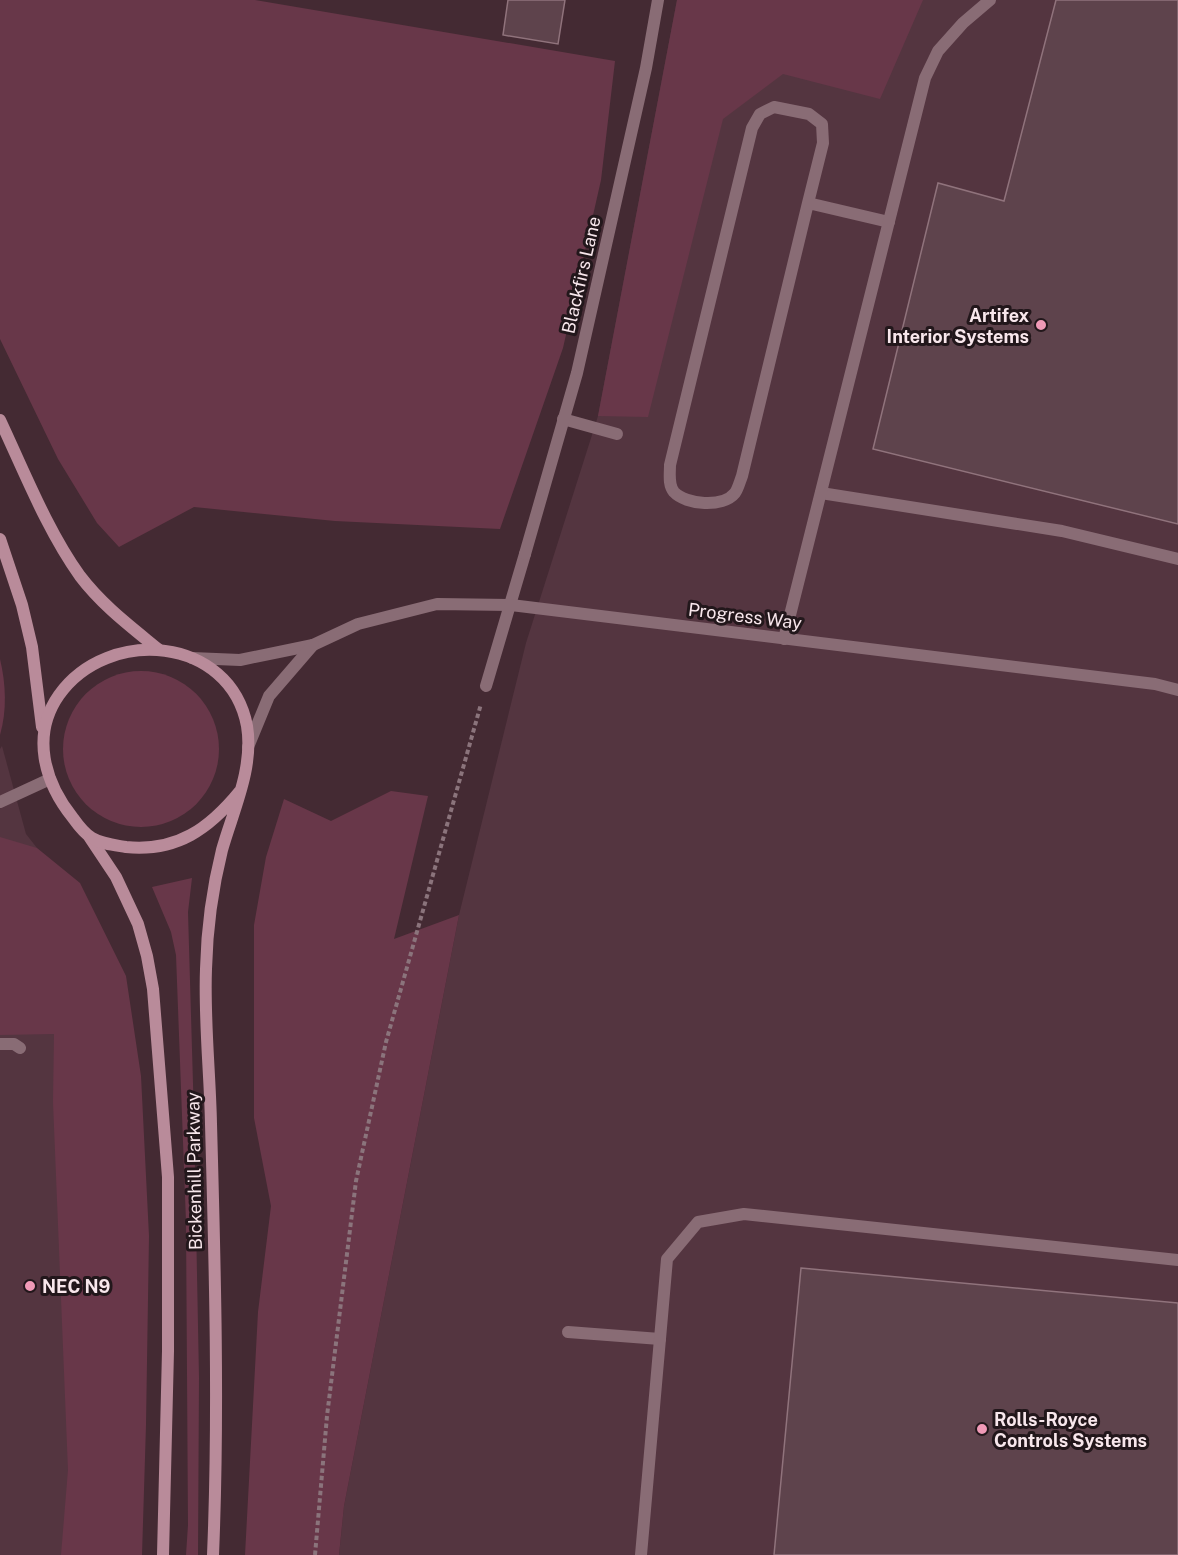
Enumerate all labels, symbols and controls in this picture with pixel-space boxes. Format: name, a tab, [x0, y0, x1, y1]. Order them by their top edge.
street label: Blackfirs Lane	[557, 214, 605, 336]
place label: Artifex Interior Systems	[887, 305, 1029, 347]
marker: Artifex Interior Systems	[1034, 318, 1048, 332]
street label: Progress Way	[687, 599, 803, 633]
street label: Bickenhill Parkway	[182, 1091, 206, 1250]
place label: NEC N9	[42, 1276, 110, 1297]
marker: NEC N9	[23, 1279, 37, 1293]
place label: Rolls-Royce Controls Systems	[994, 1409, 1147, 1451]
marker: Rolls-Royce Controls Systems	[975, 1422, 989, 1436]

